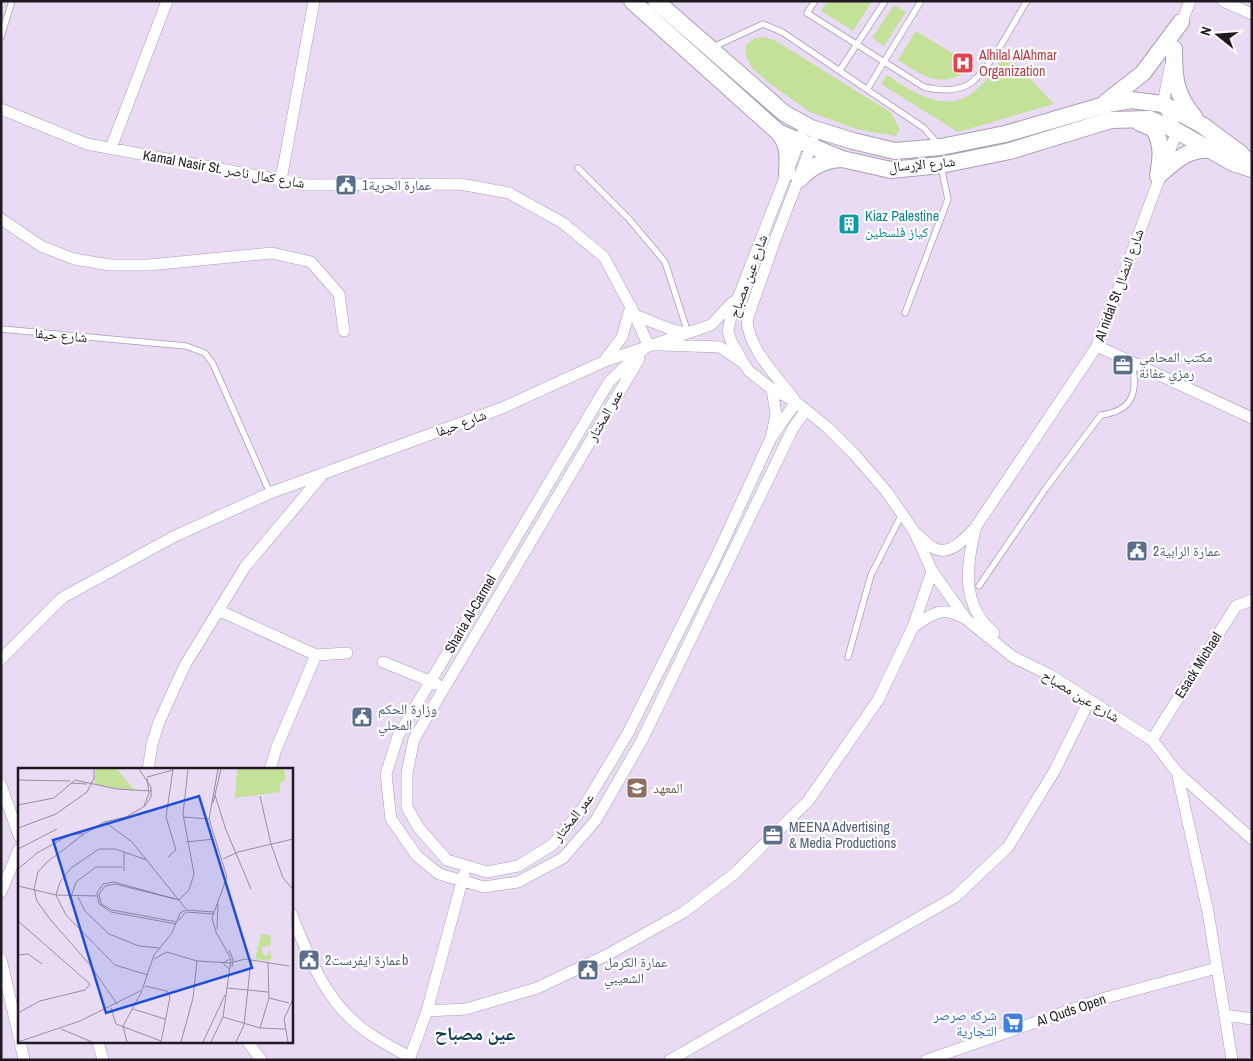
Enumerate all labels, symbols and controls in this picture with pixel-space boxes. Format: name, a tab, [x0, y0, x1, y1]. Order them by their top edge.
north arrow	[1193, 10, 1243, 60]
text: N	[1196, 25, 1215, 38]
place label: Alhilal AlAhmar Organization	[978, 46, 1057, 80]
hospital icon: Alhilal AlAhmar Organization	[951, 51, 975, 75]
street label: Kamal Nasir St. شارع كمال ناصر	[141, 146, 306, 193]
street label: شارع الإرسال	[888, 152, 956, 177]
public building icon: عمارة الحرية1	[334, 173, 358, 197]
place label: عمارة الحرية1	[362, 176, 432, 194]
place label: Kiaz Palestine كياز فلسطين	[865, 207, 939, 241]
building icon: Kiaz Palestine كياز فلسطين	[837, 212, 861, 236]
street label: Al nidal St شارع النضال	[1090, 226, 1149, 345]
street label: شارع عين مصباح	[725, 232, 772, 320]
street label: شارع حيفا	[34, 324, 88, 347]
place label: مكتب المحامي رمزي عفانة	[1139, 348, 1212, 385]
office icon: مكتب المحامي رمزي عفانة	[1111, 353, 1135, 377]
street label: عمر المختار	[582, 386, 627, 445]
street label: شارع حيفا	[433, 406, 489, 441]
public building icon: عمارة الرابية2	[1125, 539, 1149, 563]
place label: عمارة الرابية2	[1153, 542, 1221, 560]
street label: Sharia Al-Carmel	[440, 572, 500, 656]
street label: Esack Michael	[1171, 629, 1225, 701]
street label: شارع عين مصباح	[1039, 666, 1123, 727]
place label: وزارة الحكم المحلي	[378, 700, 437, 737]
public building icon: وزارة الحكم المحلي	[350, 705, 374, 729]
inset map	[18, 768, 292, 1044]
school or university icon: المعهد	[625, 776, 649, 800]
place label: المعهد	[653, 779, 683, 797]
street label: عمر المختار	[548, 789, 598, 846]
place label: MEENA Advertising & Media Productions	[789, 818, 896, 852]
office icon: MEENA Advertising & Media Productions	[761, 823, 785, 847]
public building icon: عمارة ايفرست2b	[297, 948, 321, 972]
place label: عمارة ايفرست2b	[325, 951, 408, 969]
place label: عمارة الكرمل الشعيبي	[604, 953, 668, 990]
public building icon: عمارة الكرمل الشعيبي	[576, 958, 600, 982]
street label: Al Quds Open	[1033, 990, 1108, 1031]
place label: شركه صرصر التجارية	[932, 1006, 997, 1040]
supermarket icon: شركه صرصر التجارية	[1001, 1011, 1025, 1035]
district label: عين مصباح	[435, 1020, 516, 1046]

